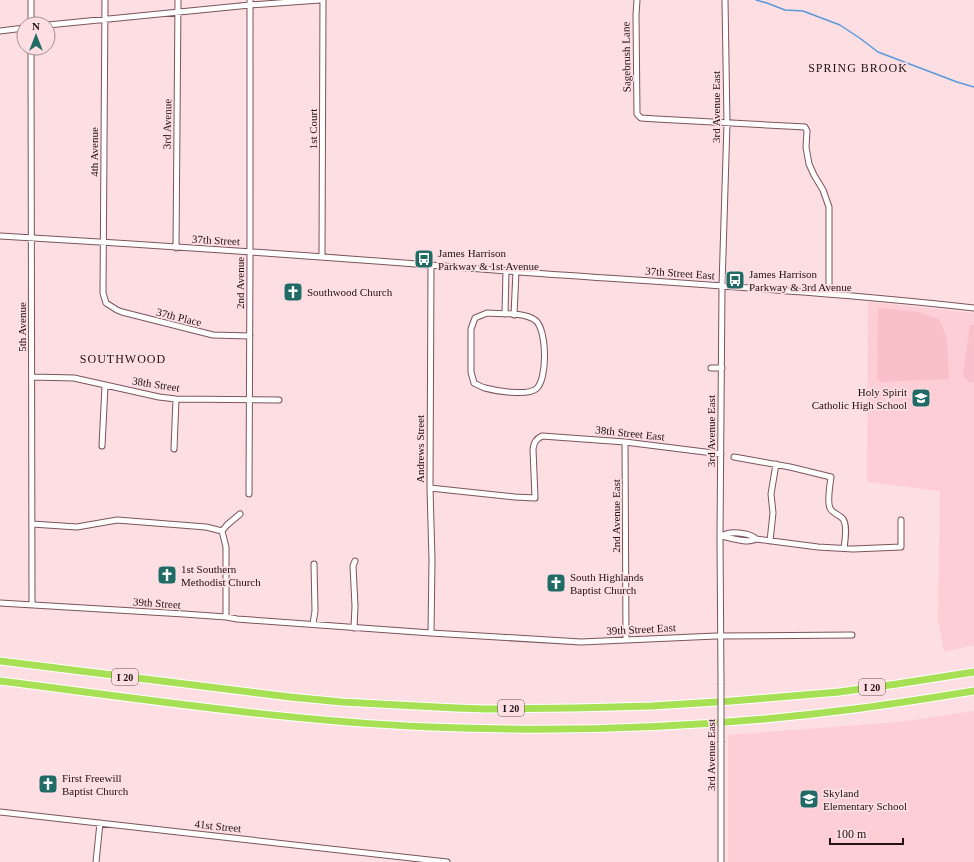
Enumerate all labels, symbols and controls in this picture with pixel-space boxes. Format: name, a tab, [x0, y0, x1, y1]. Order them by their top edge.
north arrow	[16, 16, 56, 56]
text: N	[32, 20, 40, 32]
street label: Sagebrush Lane	[619, 22, 633, 92]
district label: SPRING BROOK	[808, 61, 908, 75]
street label: 3rd Avenue East	[710, 71, 722, 143]
street label: 3rd Avenue	[161, 99, 173, 149]
street label: 1st Court	[307, 109, 319, 149]
street label: 4th Avenue	[88, 127, 100, 177]
street label: 37th Street	[192, 233, 240, 247]
place label: James Harrison Parkway & 1st Avenue	[438, 247, 539, 272]
bus stop icon: James Harrison Parkway & 1st Avenue	[413, 248, 435, 270]
street label: 2nd Avenue	[234, 257, 246, 309]
street label: 37th Street East	[645, 265, 715, 281]
place label: James Harrison Parkway & 3rd Avenue	[749, 268, 852, 293]
bus stop icon: James Harrison Parkway & 3rd Avenue	[724, 269, 746, 291]
church icon: Southwood Church	[282, 281, 304, 303]
place label: Southwood Church	[307, 286, 393, 298]
street label: 5th Avenue	[16, 302, 28, 352]
street label: 37th Place	[155, 306, 203, 328]
district label: SOUTHWOOD	[80, 352, 166, 366]
street label: 38th Street	[131, 374, 181, 394]
place label: Holy Spirit Catholic High School	[812, 386, 907, 411]
school or university icon: Holy Spirit Catholic High School	[910, 387, 932, 409]
street label: 3rd Avenue East	[705, 395, 717, 467]
street label: Andrews Street	[414, 415, 426, 483]
street label: 38th Street East	[595, 423, 665, 443]
street label: 2nd Avenue East	[610, 479, 622, 553]
place label: 1st Southern Methodist Church	[181, 563, 261, 588]
church icon: 1st Southern Methodist Church	[156, 564, 178, 586]
place label: South Highlands Baptist Church	[570, 571, 644, 596]
church icon: South Highlands Baptist Church	[545, 572, 567, 594]
street label: 39th Street	[133, 595, 181, 611]
street label: 39th Street East	[606, 621, 676, 637]
road number: I 20	[112, 669, 138, 685]
road number: I 20	[859, 679, 885, 695]
road number: I 20	[498, 700, 524, 716]
street label: 3rd Avenue East	[705, 719, 717, 791]
place label: First Freewill Baptist Church	[62, 772, 129, 797]
church icon: First Freewill Baptist Church	[37, 773, 59, 795]
place label: Skyland Elementary School	[823, 787, 907, 812]
school or university icon: Skyland Elementary School	[798, 788, 820, 810]
street label: 41st Street	[194, 818, 242, 834]
scale bar	[830, 820, 903, 846]
text: 100 m	[836, 827, 867, 841]

